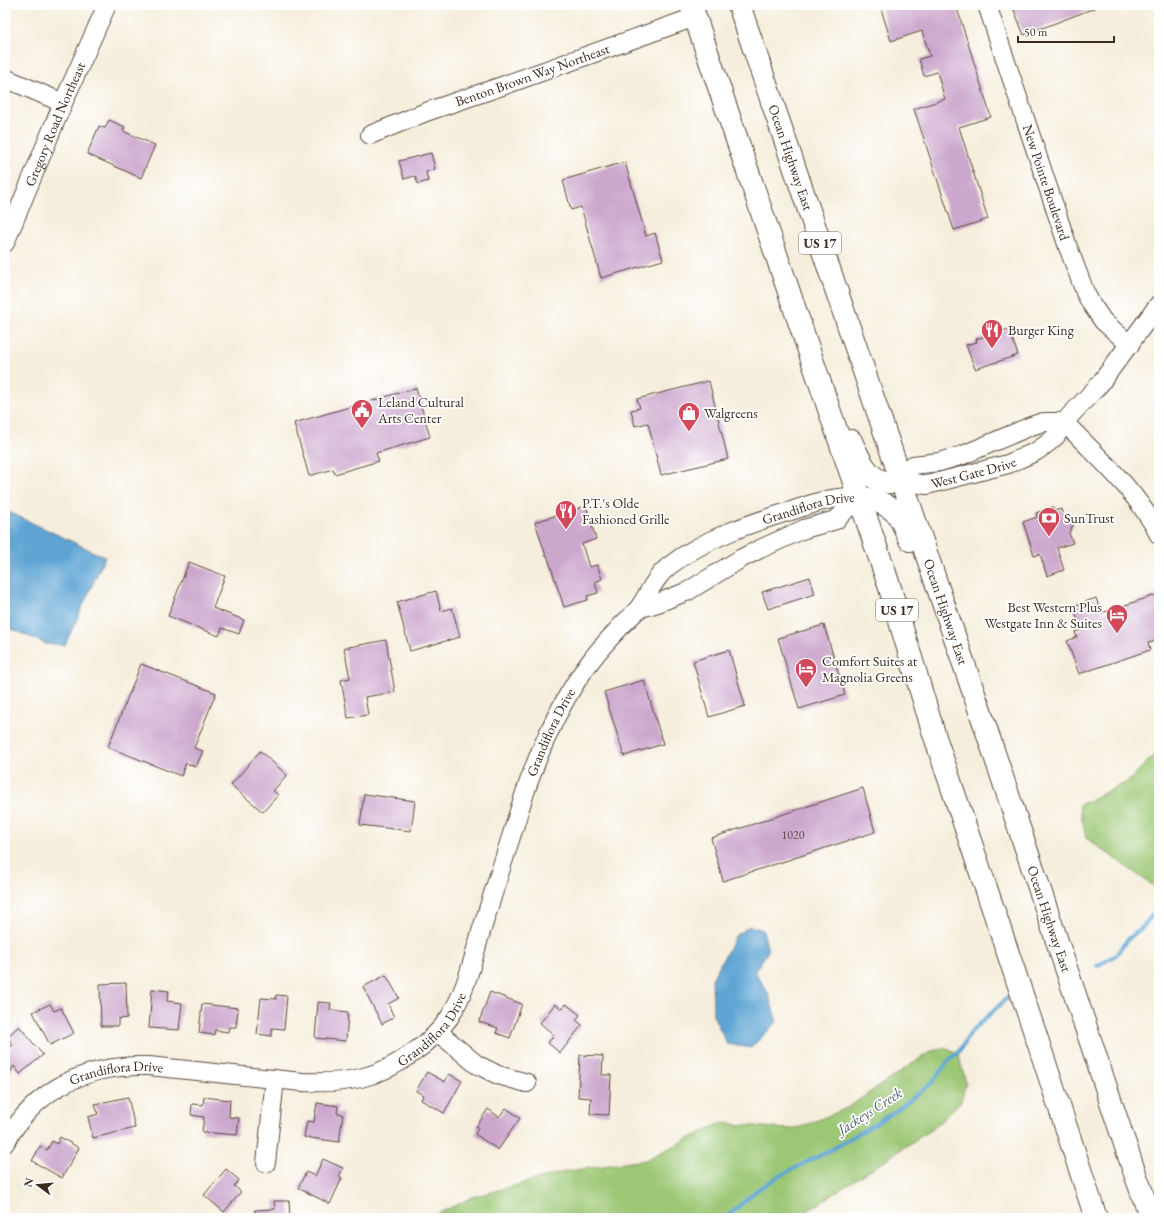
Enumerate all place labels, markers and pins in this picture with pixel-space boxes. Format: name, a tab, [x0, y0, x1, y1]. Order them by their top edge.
restaurant icon: Burger King	[979, 317, 1005, 350]
place label: Burger King	[1008, 321, 1075, 339]
place label: Leland Cultural Arts Center	[377, 393, 465, 427]
public building icon: Leland Cultural Arts Center	[349, 397, 375, 430]
shop icon: Walgreens	[676, 400, 702, 433]
place label: Walgreens	[704, 404, 758, 422]
place label: P.T.'s Olde Fashioned Grille	[582, 494, 670, 528]
restaurant icon: P.T.'s Olde Fashioned Grille	[553, 498, 579, 531]
bank icon: SunTrust	[1036, 505, 1062, 538]
place label: SunTrust	[1064, 509, 1115, 527]
place label: Best Western Plus Westgate Inn & Suites	[984, 598, 1102, 632]
hotel icon: Best Western Plus Westgate Inn & Suites	[1104, 602, 1130, 635]
place label: Comfort Suites at Magnolia Greens	[822, 652, 918, 686]
hotel icon: Comfort Suites at Magnolia Greens	[793, 656, 819, 689]

